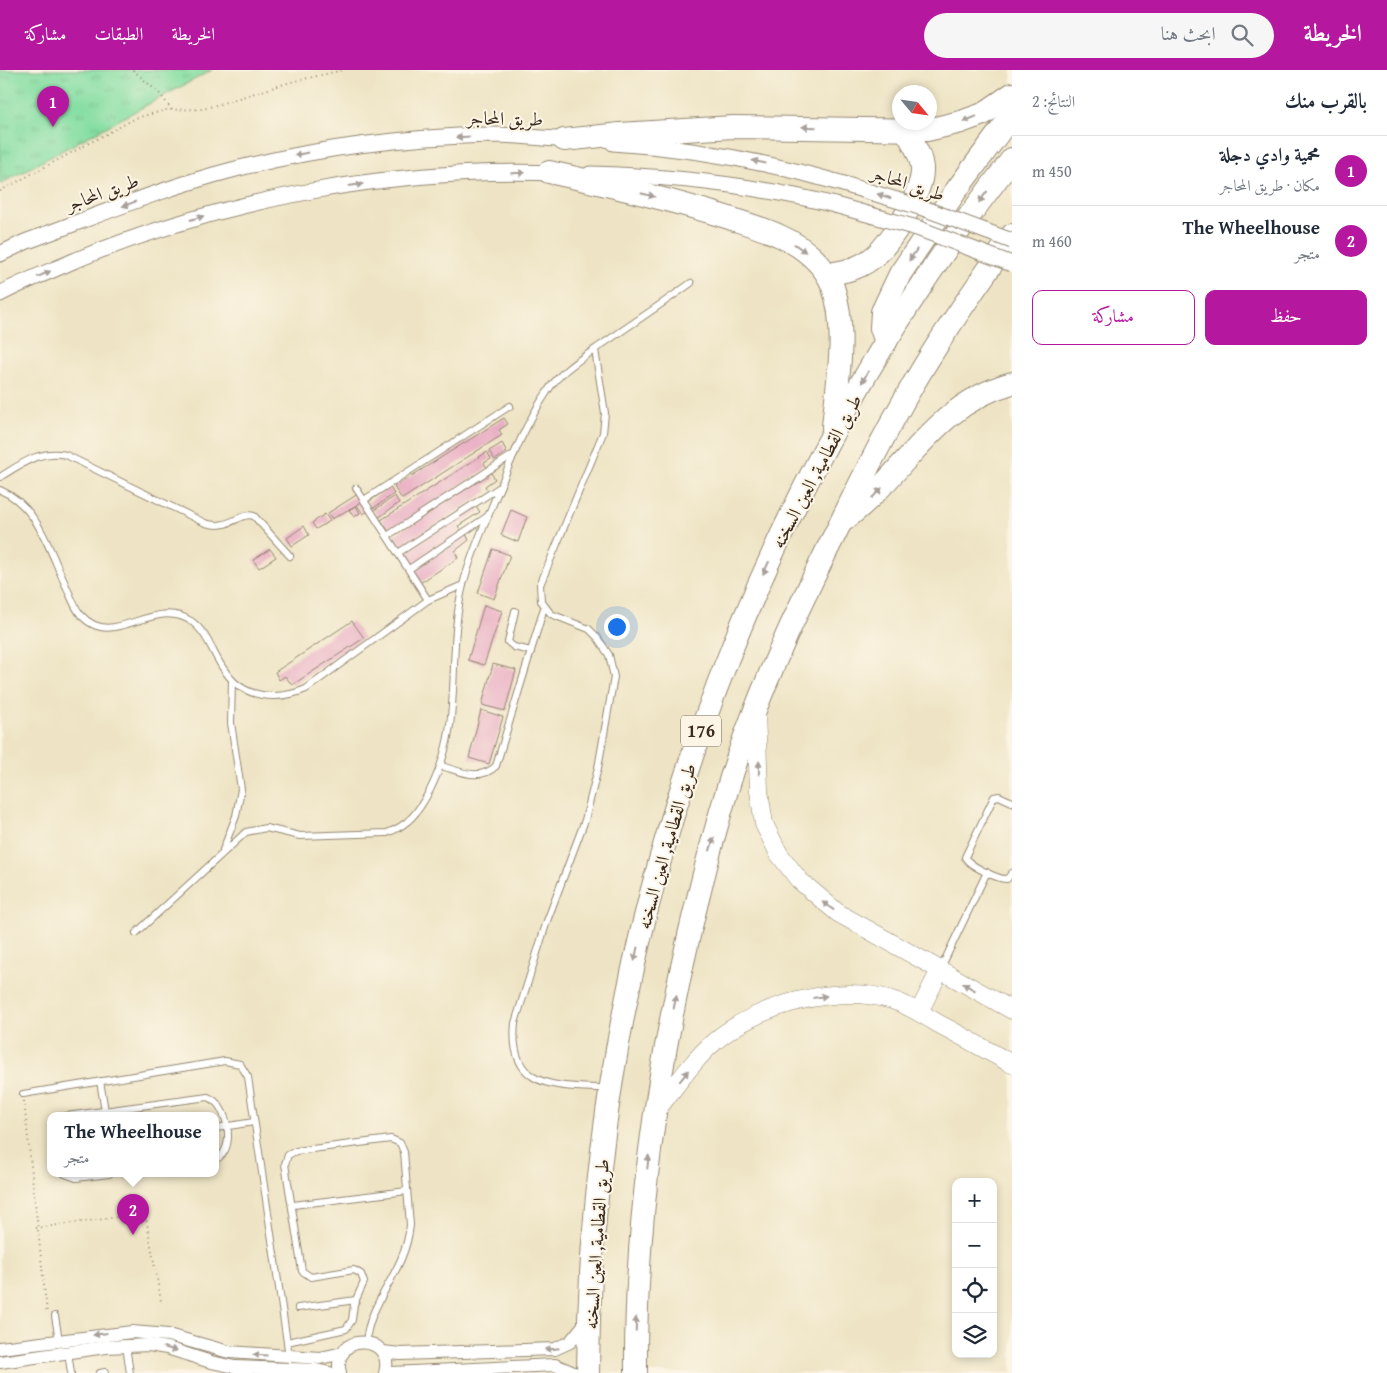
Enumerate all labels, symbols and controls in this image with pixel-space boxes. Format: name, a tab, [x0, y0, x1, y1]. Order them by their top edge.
search box	[924, 13, 1274, 58]
text: الخريطة	[1304, 15, 1362, 50]
text: ابحث هنا	[1161, 19, 1216, 47]
text: مشاركة	[25, 20, 66, 47]
text: الطبقات	[94, 20, 143, 47]
text: الخريطة	[171, 20, 215, 47]
icon: search	[1228, 21, 1256, 49]
north arrow	[892, 85, 937, 130]
text: بالقرب منك	[1285, 85, 1367, 116]
pin: 1	[37, 86, 69, 127]
text: النتائج: 2	[1032, 89, 1075, 113]
street label: طريق المحاجر	[465, 103, 543, 133]
one-way arrow	[963, 115, 977, 123]
one-way arrow	[801, 123, 817, 131]
one-way arrow	[455, 133, 471, 141]
text: محمية وادي دجلة	[1220, 140, 1320, 168]
one-way arrow	[293, 151, 309, 159]
street label: طريق المحاجر	[866, 157, 949, 208]
one-way arrow	[751, 158, 766, 166]
text: 450 m	[1032, 159, 1072, 183]
text: 1	[1347, 159, 1355, 183]
street label: طريق المحاجر	[60, 166, 143, 219]
one-way arrow	[510, 169, 526, 177]
text: مكان · طريق المحاجر	[1219, 173, 1320, 197]
one-way arrow	[348, 180, 364, 188]
one-way arrow	[640, 191, 655, 199]
one-way arrow	[876, 191, 891, 199]
one-way arrow	[978, 191, 988, 204]
one-way arrow	[121, 201, 136, 208]
text: The Wheelhouse	[1182, 213, 1320, 241]
one-way arrow	[189, 214, 204, 222]
text: 460 m	[1032, 229, 1072, 253]
text: 2	[1347, 229, 1355, 253]
text: متجر	[1295, 241, 1320, 265]
one-way arrow	[794, 243, 807, 253]
one-way arrow	[908, 248, 918, 262]
one-way arrow	[37, 269, 51, 277]
button: مشاركة	[1032, 290, 1195, 345]
button: حفظ	[1205, 290, 1367, 345]
one-way arrow	[861, 371, 870, 384]
street label: طريق القطامية, العين السخنه	[763, 389, 869, 553]
one-way arrow	[871, 487, 883, 499]
one-way arrow	[761, 561, 769, 575]
your location	[604, 614, 630, 640]
road number: 176	[681, 716, 721, 746]
street label: طريق القطامية, العين السخنه	[629, 760, 703, 932]
one-way arrow	[755, 760, 763, 776]
one-way arrow	[708, 836, 716, 851]
one-way arrow	[821, 901, 835, 911]
one-way arrow	[632, 946, 640, 961]
one-way arrow	[963, 982, 976, 991]
one-way arrow	[813, 993, 829, 1001]
one-way arrow	[671, 994, 679, 1010]
one-way arrow	[678, 1070, 689, 1083]
popup	[47, 1112, 219, 1177]
text: The Wheelhouse	[64, 1117, 202, 1145]
text: متجر	[64, 1145, 90, 1169]
one-way arrow	[644, 1154, 652, 1170]
street label: طريق القطامية, العين السخنه	[576, 1158, 616, 1330]
map controls	[952, 1178, 997, 1358]
button: +	[952, 1178, 997, 1223]
pin: 2	[117, 1194, 149, 1235]
button: −	[952, 1223, 997, 1268]
button: locate	[952, 1268, 997, 1313]
button: layers	[952, 1313, 997, 1358]
one-way arrow	[633, 1316, 641, 1332]
one-way arrow	[92, 1331, 108, 1339]
one-way arrow	[162, 1345, 177, 1353]
one-way arrow	[543, 1345, 559, 1353]
one-way arrow	[251, 1350, 267, 1358]

